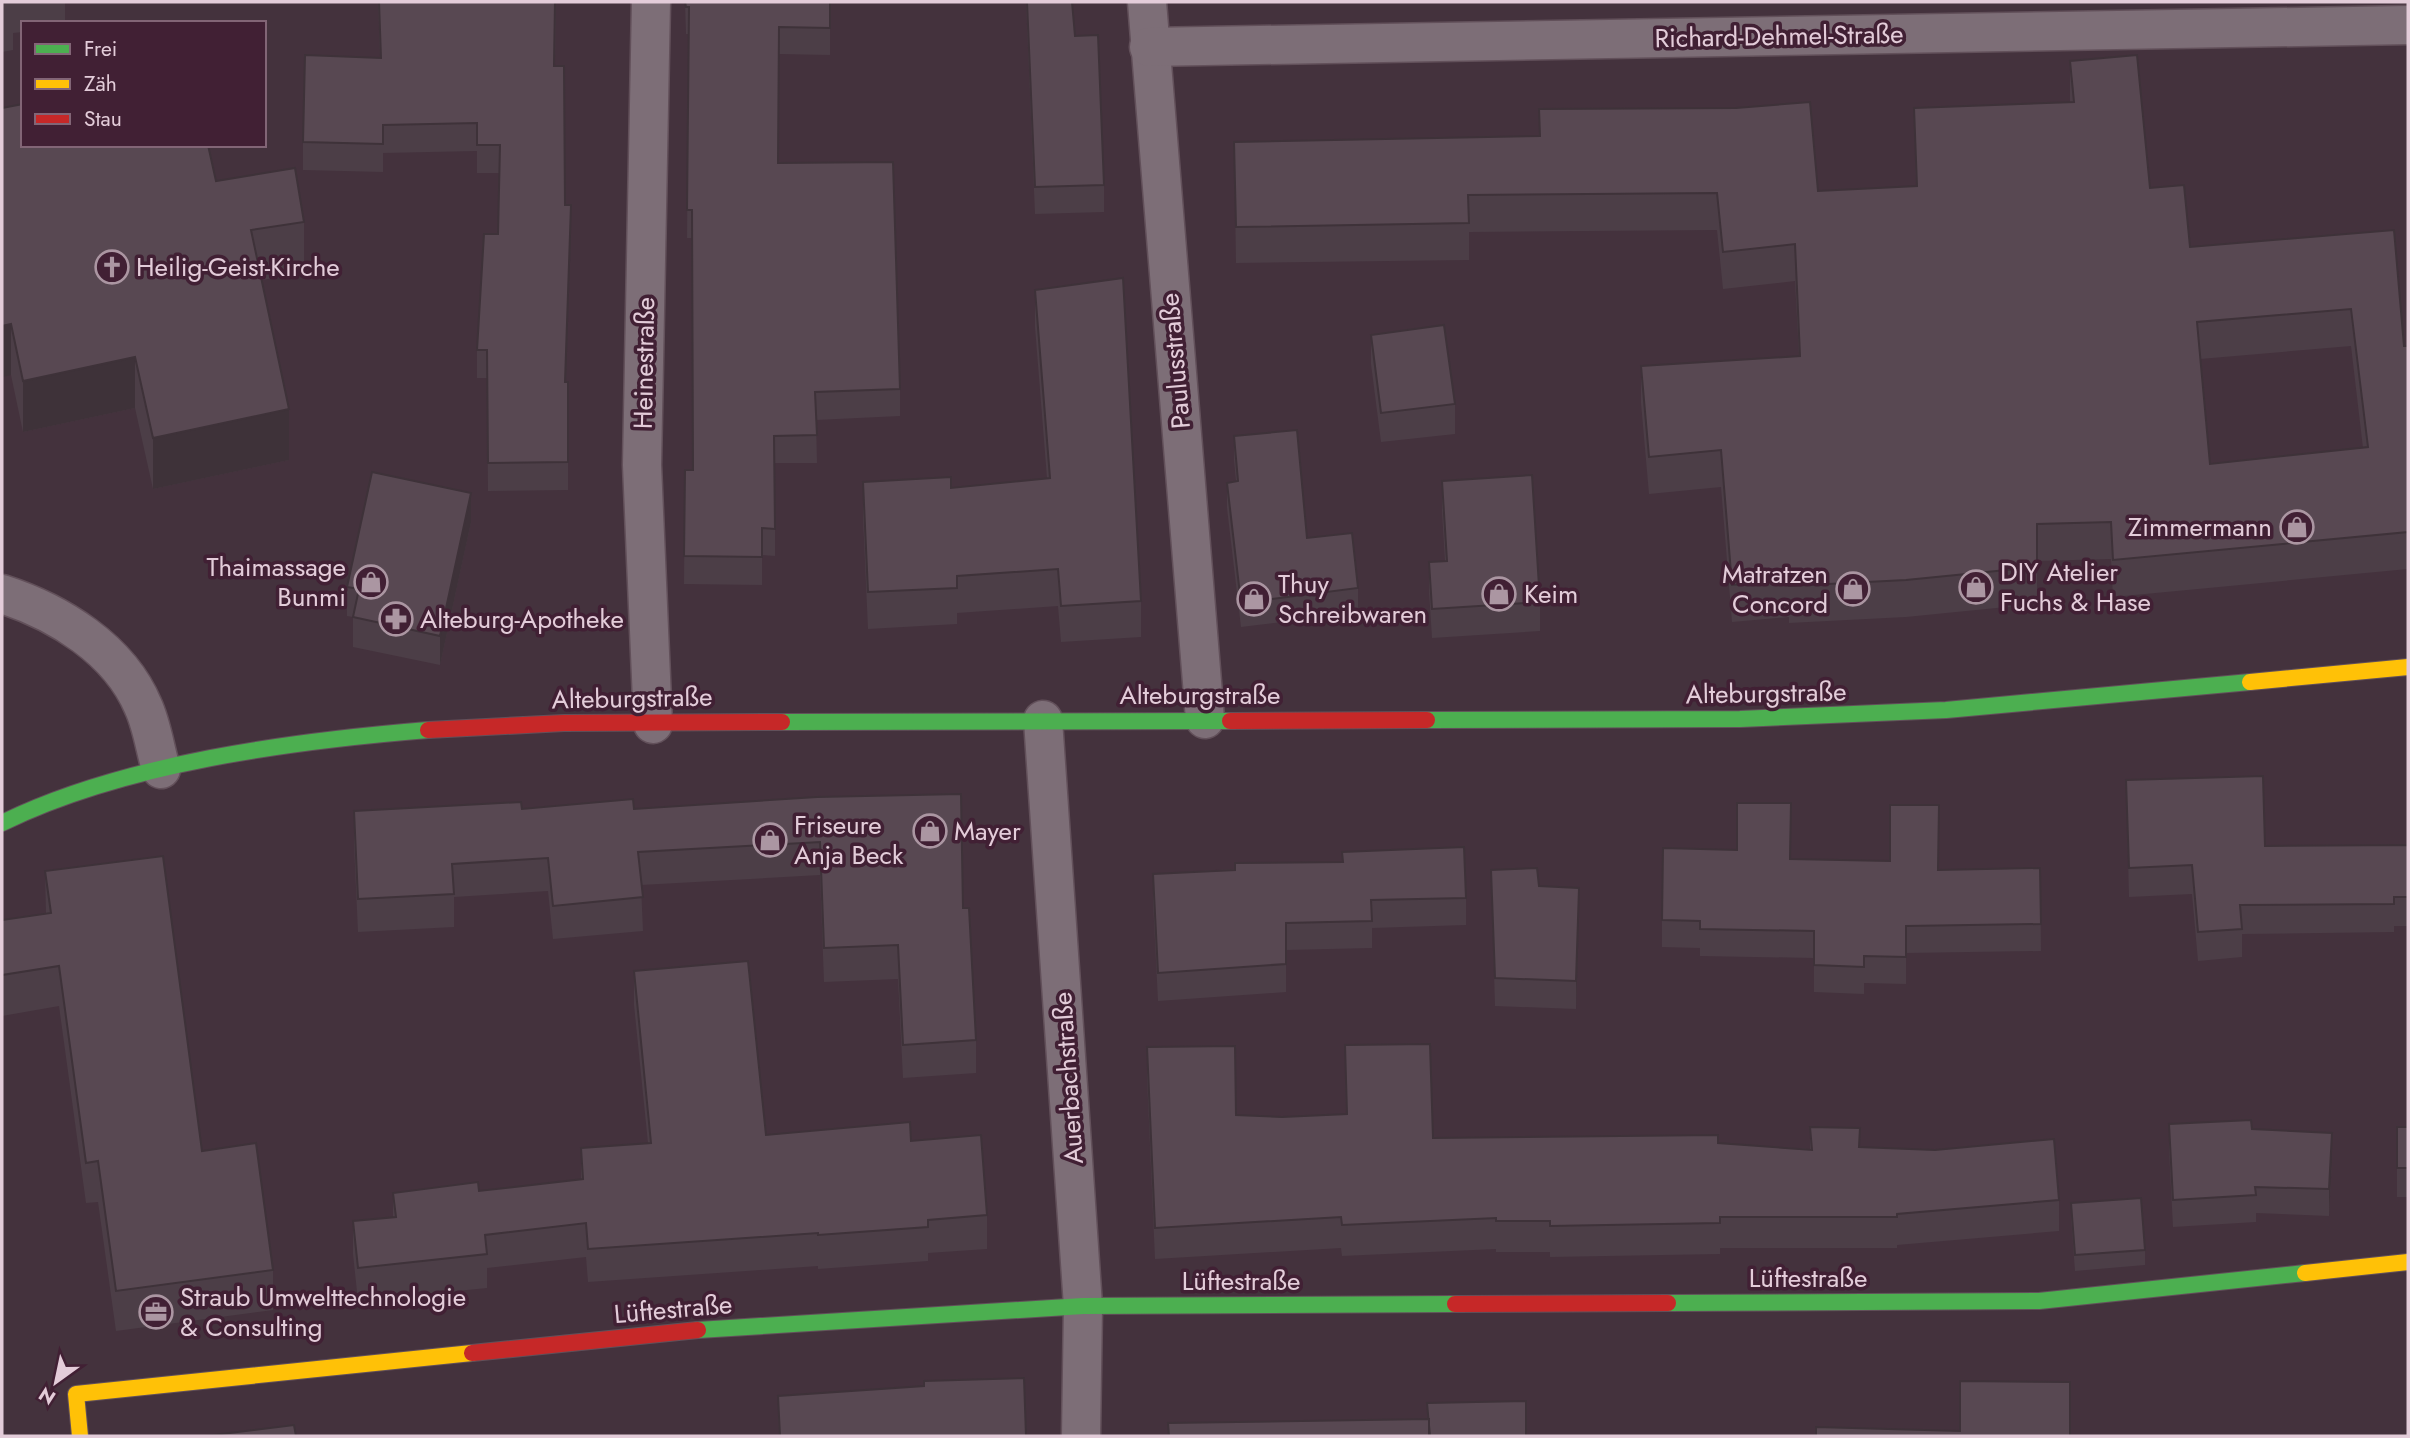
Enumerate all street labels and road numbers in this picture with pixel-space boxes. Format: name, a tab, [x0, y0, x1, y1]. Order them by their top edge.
street label: Richard-Dehmel-Straße	[1654, 15, 1904, 57]
street label: Paulusstraße	[1150, 292, 1200, 430]
street label: Heinestraße	[624, 297, 664, 429]
street label: Alteburgstraße	[1685, 673, 1847, 713]
street label: Alteburgstraße	[1120, 676, 1280, 714]
street label: Alteburgstraße	[551, 678, 713, 718]
street label: Auerbachstraße	[1043, 991, 1093, 1165]
street label: Lüftestraße	[1749, 1259, 1867, 1297]
street label: Lüftestraße	[1182, 1262, 1300, 1300]
street label: Lüftestraße	[612, 1285, 734, 1333]

